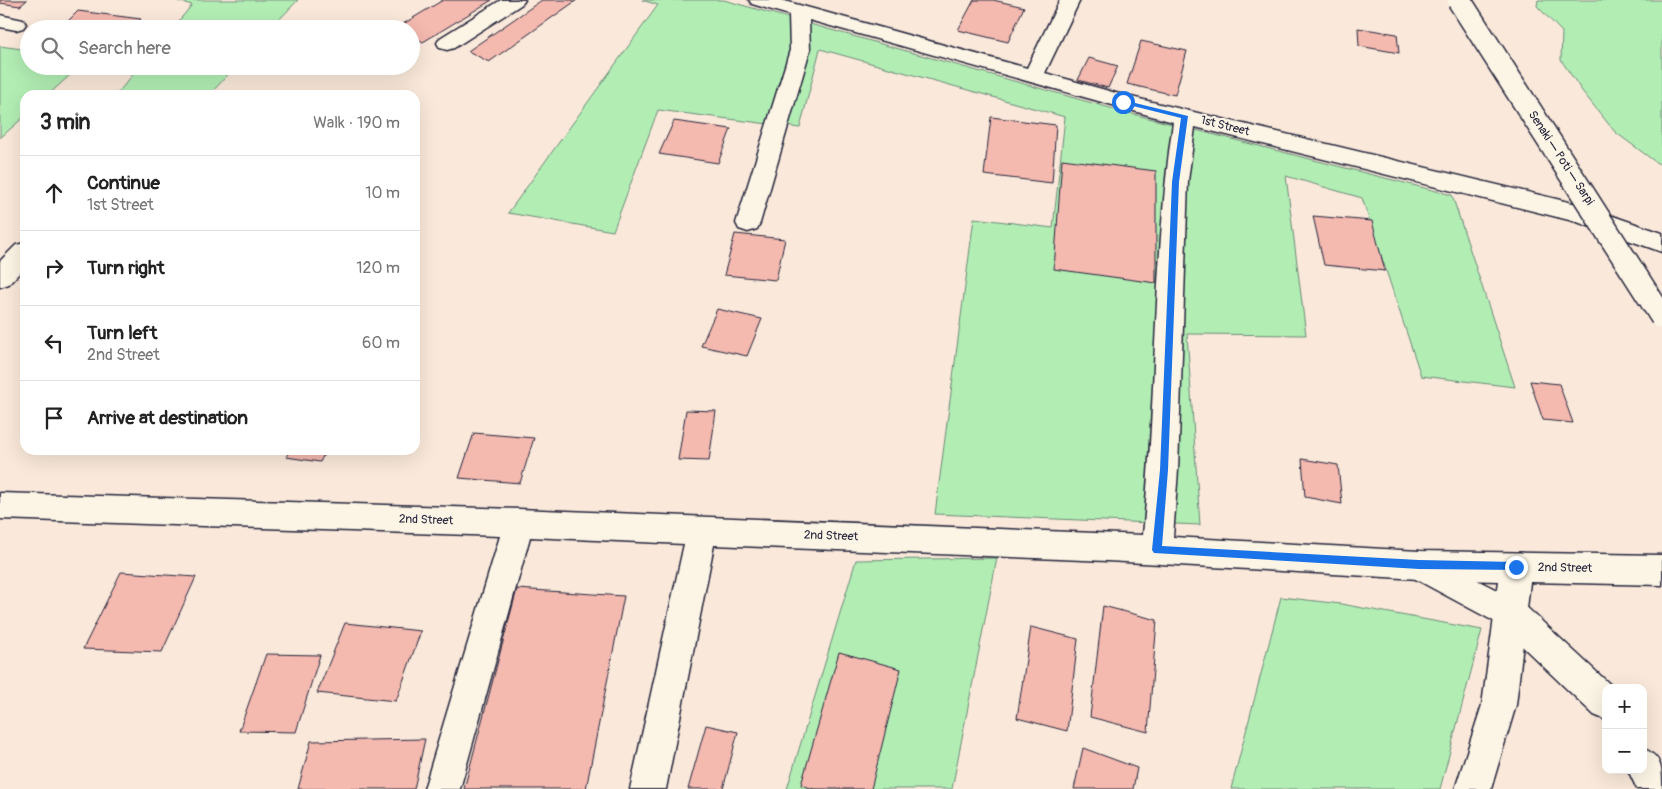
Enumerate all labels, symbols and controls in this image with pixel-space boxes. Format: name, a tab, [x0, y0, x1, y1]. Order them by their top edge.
search box	[20, 20, 420, 75]
icon: search	[38, 34, 66, 62]
text: Search here	[78, 36, 171, 60]
route start	[1112, 91, 1135, 114]
street label: Senaki — Poti — Sarpi	[1525, 108, 1597, 208]
text: 3 min	[40, 109, 90, 136]
text: Walk · 190 m	[313, 113, 400, 133]
street label: 1st Street	[1199, 113, 1251, 139]
text: Continue	[87, 171, 160, 195]
icon: ahead	[40, 179, 68, 207]
text: 10 m	[365, 183, 400, 203]
text: 1st Street	[87, 195, 154, 215]
icon: right	[40, 254, 68, 282]
text: Turn right	[87, 256, 165, 280]
text: 120 m	[356, 258, 400, 278]
text: Turn left	[87, 321, 157, 345]
icon: left	[40, 329, 68, 357]
text: 60 m	[362, 333, 400, 353]
text: 2nd Street	[87, 345, 160, 365]
icon: arrive	[40, 404, 68, 432]
text: Arrive at destination	[87, 406, 248, 430]
street label: 2nd Street	[398, 512, 454, 528]
street label: 2nd Street	[803, 528, 859, 544]
route end	[1505, 556, 1528, 579]
street label: 2nd Street	[1538, 560, 1593, 576]
map controls	[1602, 684, 1647, 774]
button: +	[1602, 684, 1647, 729]
button: −	[1602, 729, 1647, 774]

